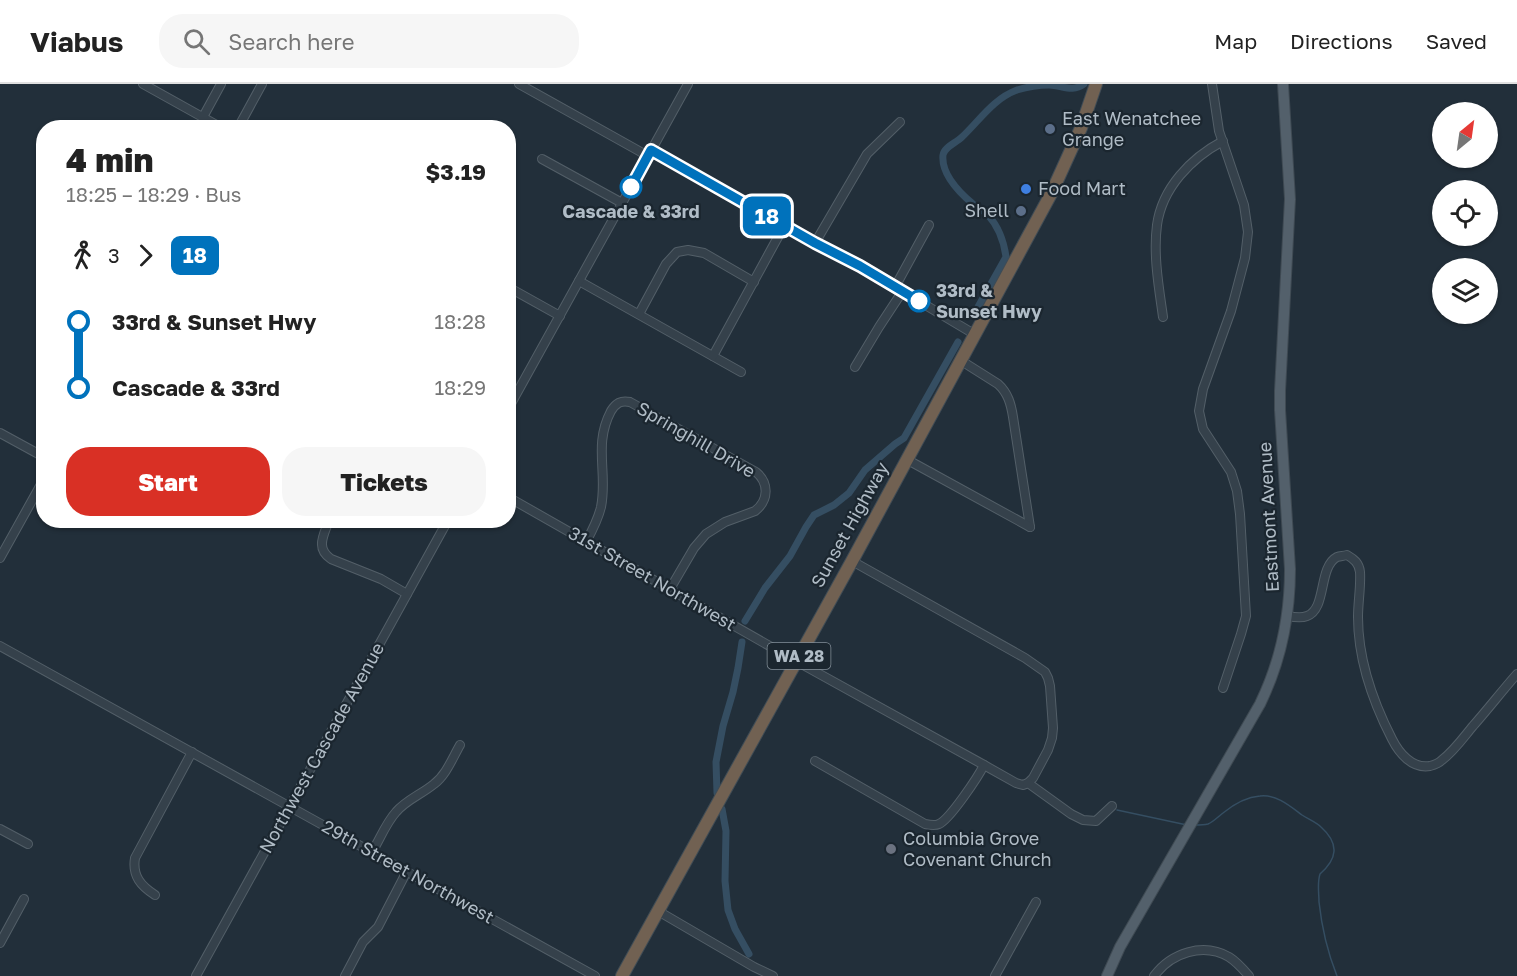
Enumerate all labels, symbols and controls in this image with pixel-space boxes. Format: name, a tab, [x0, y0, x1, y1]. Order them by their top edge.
search box	[159, 14, 579, 68]
text: Viabus	[30, 25, 123, 58]
icon: search	[180, 25, 213, 58]
text: Search here	[228, 28, 354, 55]
text: Map	[1214, 28, 1257, 54]
text: Directions	[1290, 28, 1393, 54]
text: Saved	[1426, 28, 1487, 54]
north arrow	[1432, 102, 1498, 168]
map controls	[1432, 102, 1498, 324]
place label: East Wenatchee Grange	[1062, 107, 1201, 150]
marker: East Wenatchee Grange	[1043, 122, 1057, 136]
text: 4 min	[66, 140, 153, 179]
text: $3.19	[425, 158, 486, 185]
marker: Cascade & 33rd	[620, 176, 642, 198]
place label: Food Mart	[1038, 177, 1126, 199]
button: locate	[1432, 180, 1498, 246]
text: 18:25 – 18:29 · Bus	[66, 182, 241, 206]
marker: Food Mart	[1019, 182, 1033, 196]
line badge: 18	[740, 196, 794, 236]
place label: Shell	[964, 199, 1009, 221]
place label: Cascade & 33rd	[562, 200, 700, 222]
text: 18	[755, 203, 779, 229]
marker: Shell	[1014, 204, 1028, 218]
icon: walk	[66, 239, 99, 272]
icon: forward	[129, 239, 162, 272]
text: 18	[183, 242, 207, 268]
text: 3	[108, 243, 120, 267]
button: layers	[1432, 258, 1498, 324]
place label: 33rd & Sunset Hwy	[936, 279, 1042, 322]
marker: 33rd & Sunset Hwy	[908, 290, 930, 312]
text: 33rd & Sunset Hwy	[112, 308, 317, 335]
text: 18:28	[434, 309, 486, 333]
text: Cascade & 33rd	[112, 374, 280, 401]
text: 18:29	[434, 375, 486, 399]
street label: Springhill Drive	[633, 396, 760, 482]
street label: Eastmont Avenue	[1253, 441, 1283, 593]
button: Start	[66, 447, 270, 516]
button: Tickets	[282, 447, 486, 516]
street label: Sunset Highway	[806, 458, 893, 591]
street label: 31st Street Northwest	[565, 521, 740, 635]
street label: Northwest Cascade Avenue	[254, 638, 388, 857]
road number: WA 28	[768, 643, 830, 669]
street label: 29th Street Northwest	[319, 815, 498, 928]
place label: Columbia Grove Covenant Church	[903, 827, 1052, 870]
marker: Columbia Grove Covenant Church	[884, 842, 898, 856]

